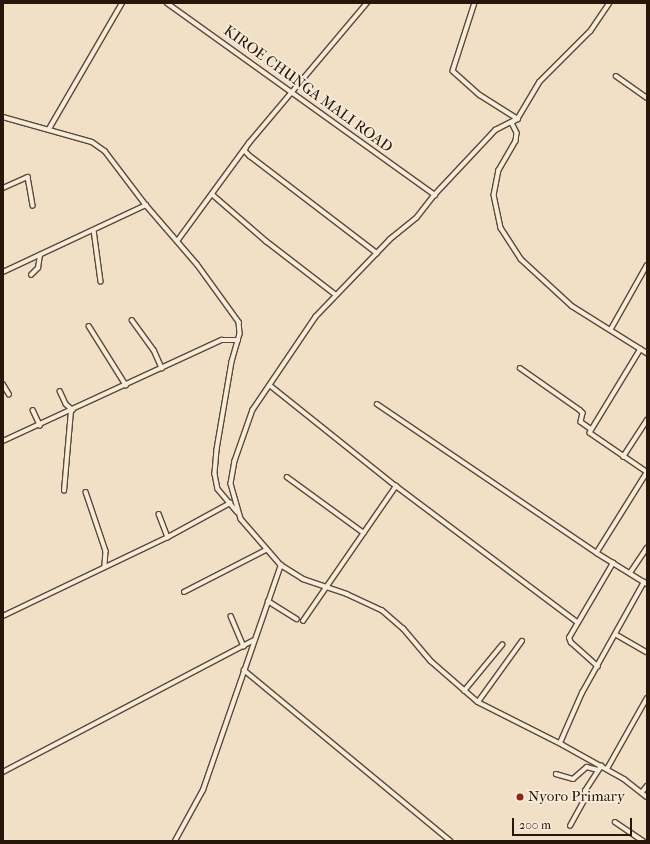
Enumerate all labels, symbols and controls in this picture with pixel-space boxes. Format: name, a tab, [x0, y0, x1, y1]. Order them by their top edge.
street label: KIROE CHUNGA MALI ROAD	[220, 22, 396, 156]
place label: Nyoro Primary	[528, 788, 625, 806]
marker: Nyoro Primary	[515, 792, 525, 802]
scale bar	[514, 810, 634, 836]
text: 200 m	[519, 818, 551, 832]

